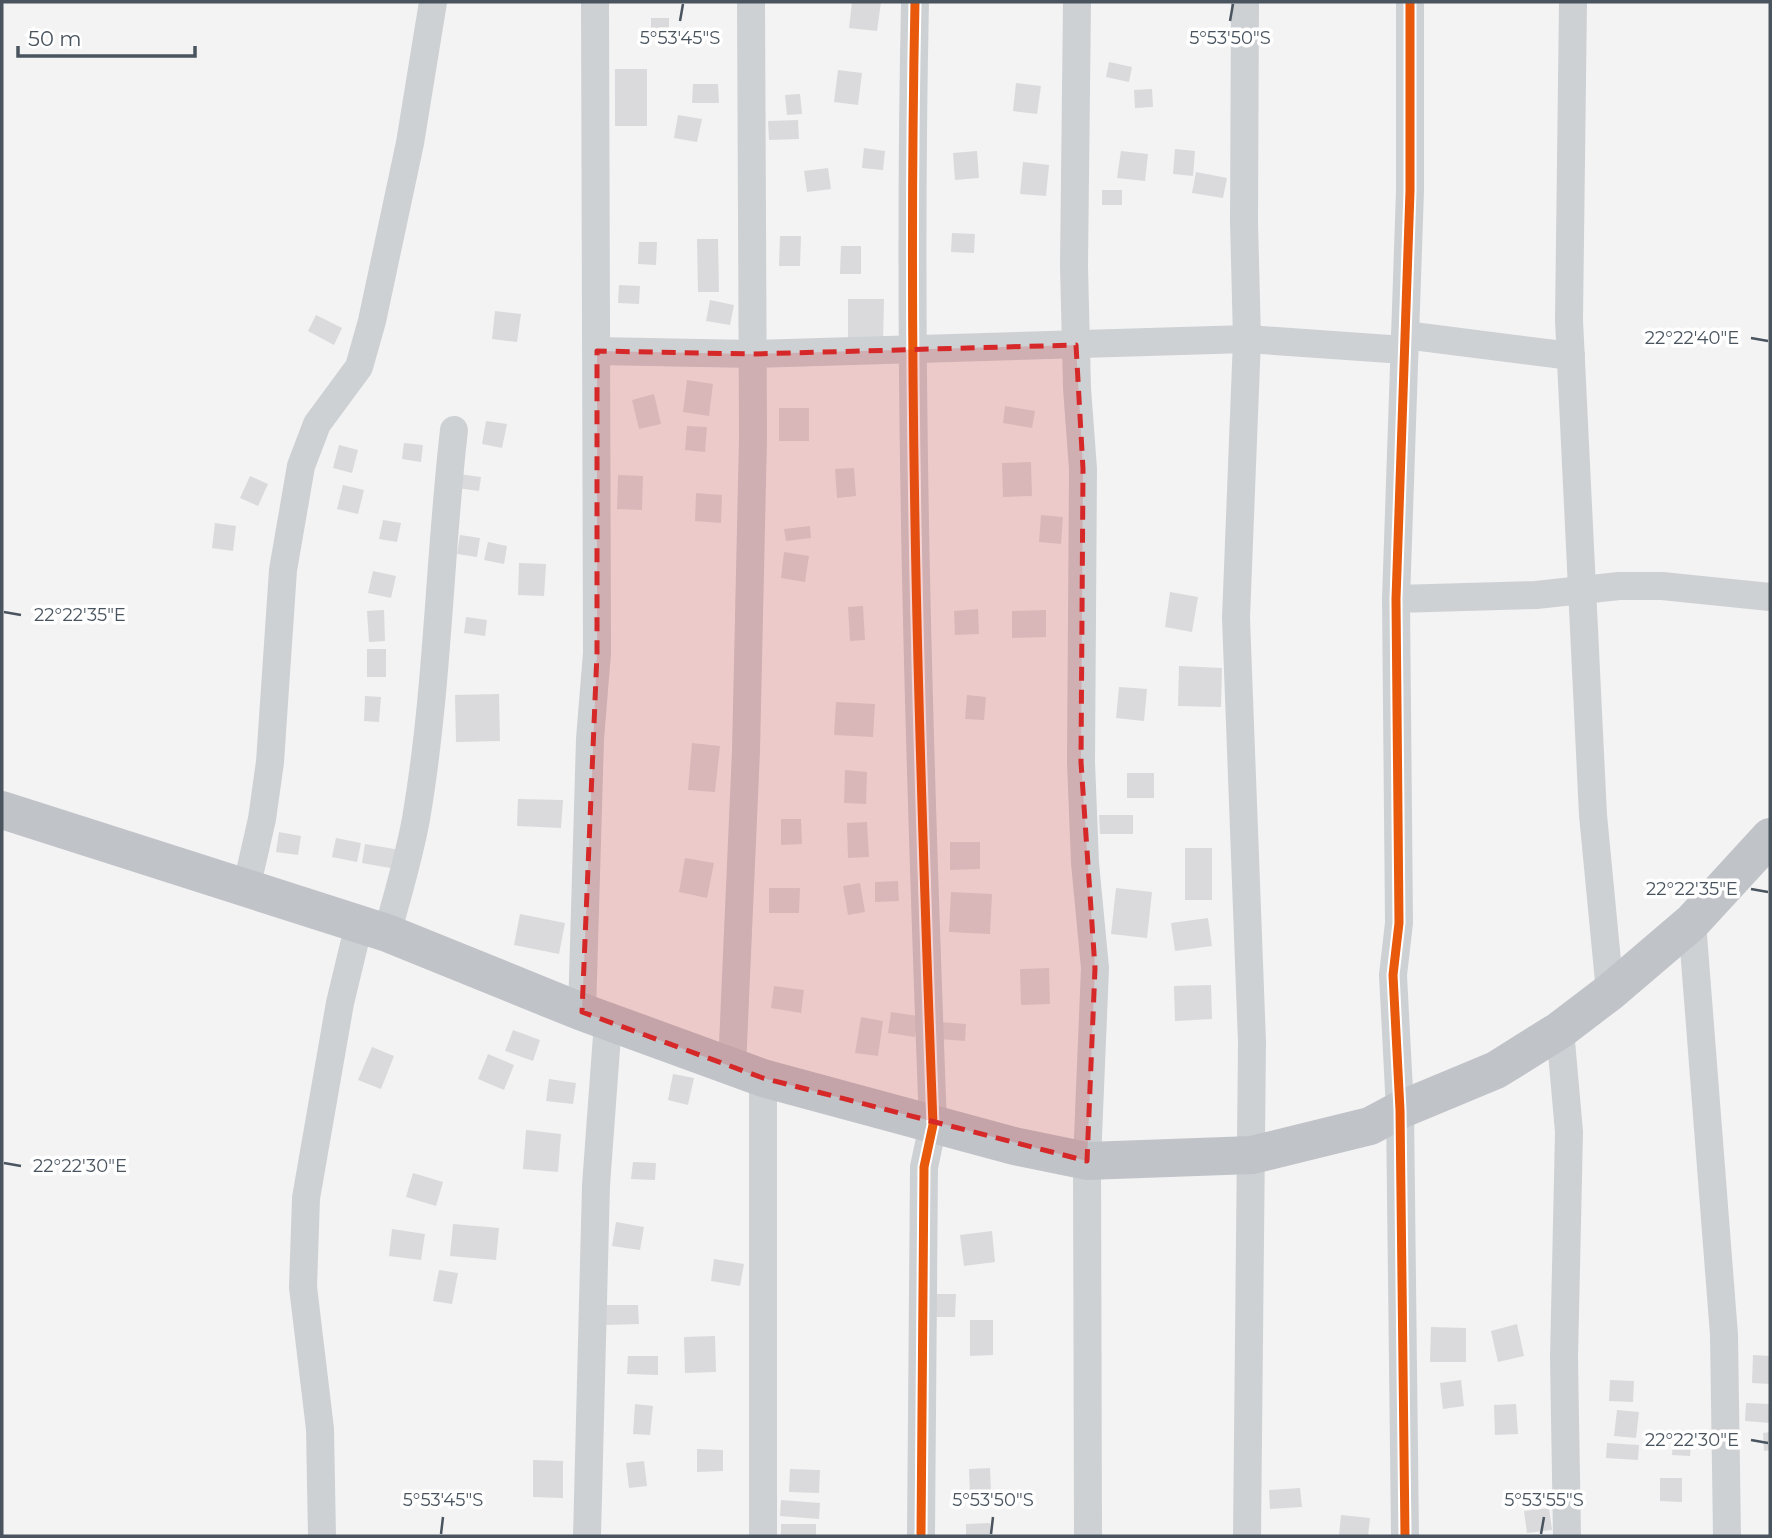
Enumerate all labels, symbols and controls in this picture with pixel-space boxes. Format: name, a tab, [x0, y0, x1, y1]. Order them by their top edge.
scale bar	[18, 14, 194, 58]
text: 50 m	[28, 26, 82, 51]
text: 5°53'45"S	[640, 27, 720, 49]
text: 5°53'50"S	[1189, 27, 1271, 49]
text: 22°22'40"E	[1645, 327, 1739, 349]
text: 22°22'35"E	[34, 604, 126, 626]
text: 22°22'35"E	[1646, 878, 1738, 900]
text: 22°22'30"E	[33, 1155, 127, 1177]
text: 22°22'30"E	[1645, 1429, 1739, 1451]
text: 5°53'45"S	[403, 1489, 483, 1511]
text: 5°53'50"S	[952, 1489, 1034, 1511]
text: 5°53'55"S	[1504, 1489, 1584, 1511]

